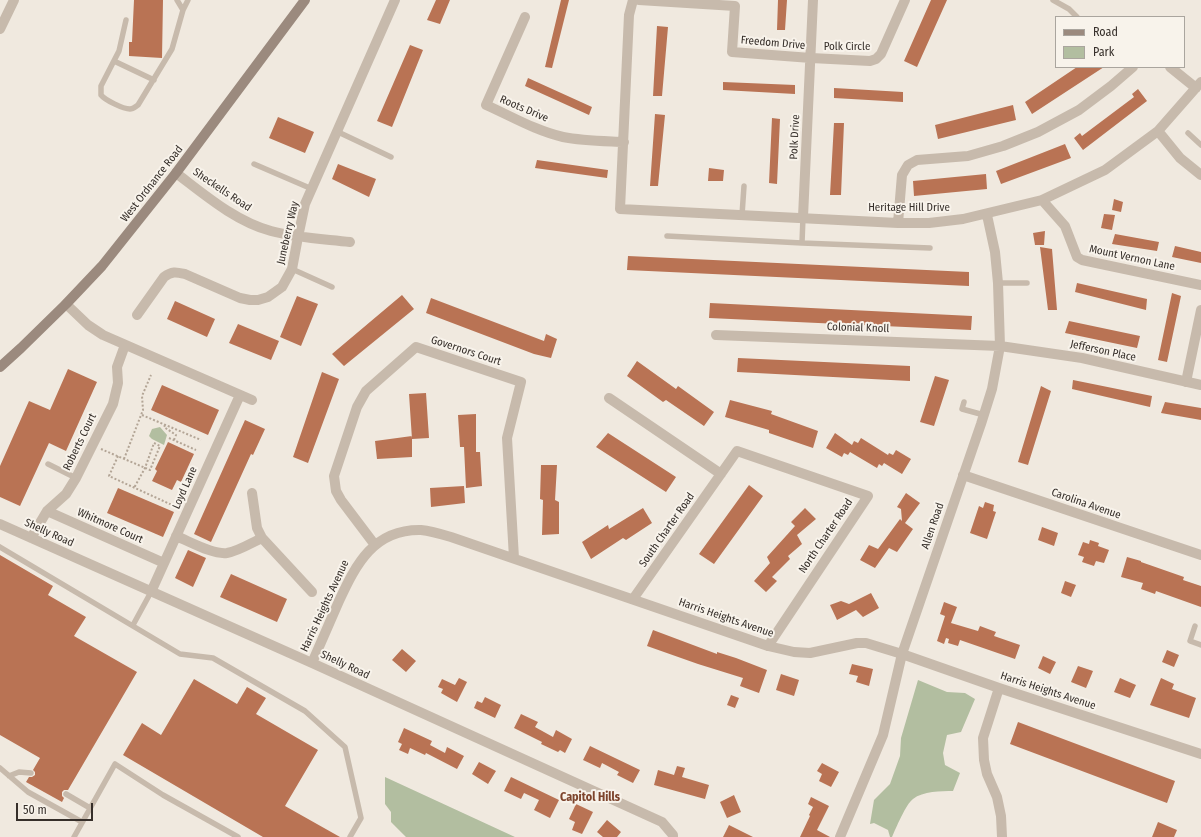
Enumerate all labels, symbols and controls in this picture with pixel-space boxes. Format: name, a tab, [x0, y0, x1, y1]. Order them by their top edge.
legend	[1055, 16, 1185, 68]
text: Road	[1093, 25, 1118, 39]
street label: Freedom Drive	[740, 34, 806, 52]
street label: Polk Circle	[824, 40, 870, 54]
text: Park	[1093, 45, 1114, 59]
street label: Roots Drive	[498, 93, 550, 125]
street label: Polk Drive	[787, 114, 803, 160]
street label: West Ordnance Road	[118, 143, 186, 225]
street label: Sheckells Road	[190, 166, 254, 214]
street label: Juneberry Way	[274, 200, 302, 266]
street label: Heritage Hill Drive	[868, 201, 950, 215]
street label: Mount Vernon Lane	[1088, 242, 1176, 274]
street label: Colonial Knoll	[827, 320, 889, 336]
street label: Governors Court	[429, 333, 503, 369]
street label: Jefferson Place	[1069, 338, 1137, 364]
street label: Roberts Court	[60, 411, 100, 473]
street label: Loyd Lane	[170, 465, 200, 511]
street label: Carolina Avenue	[1049, 486, 1123, 522]
street label: South Charter Road	[636, 490, 698, 570]
street label: North Charter Road	[796, 496, 856, 576]
street label: Allen Road	[919, 501, 947, 551]
street label: Whitmore Court	[75, 506, 145, 546]
street label: Shelly Road	[22, 516, 76, 550]
street label: Harris Heights Avenue	[298, 558, 352, 654]
street label: Harris Heights Avenue	[677, 596, 775, 640]
street label: Shelly Road	[318, 648, 372, 682]
street label: Harris Heights Avenue	[999, 669, 1097, 713]
district label: Capitol Hills	[560, 791, 620, 805]
scale bar	[18, 795, 95, 821]
text: 50 m	[23, 803, 47, 817]

